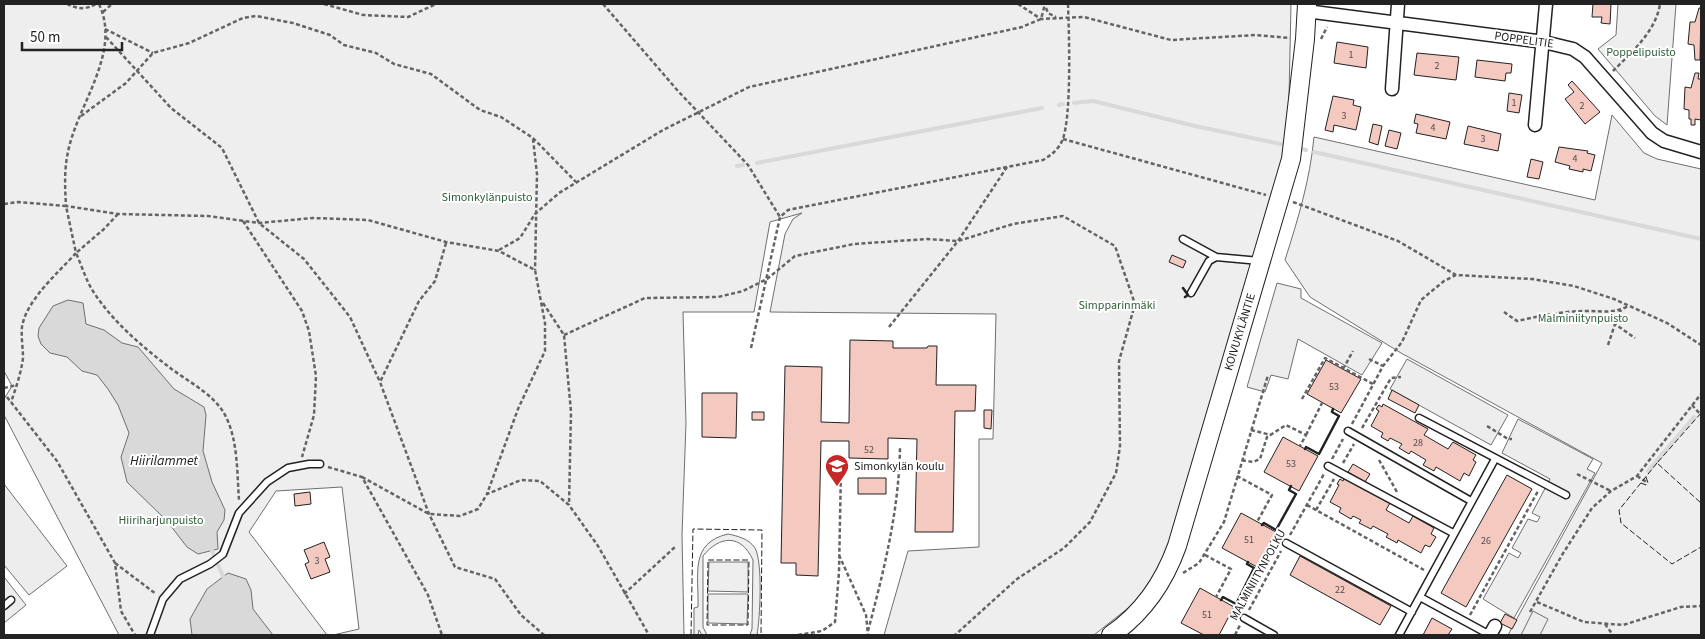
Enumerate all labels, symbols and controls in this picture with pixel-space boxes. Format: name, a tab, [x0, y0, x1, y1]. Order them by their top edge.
scale bar	[22, 20, 122, 52]
text: 50 m	[30, 27, 60, 48]
street label: POPPELITIE	[1493, 27, 1555, 53]
park label: Poppelipuisto	[1606, 44, 1676, 61]
house number: 1	[1349, 48, 1354, 62]
house number: 2	[1435, 59, 1440, 73]
house number: 1	[1512, 96, 1517, 110]
house number: 2	[1580, 99, 1585, 113]
house number: 3	[1342, 109, 1347, 123]
house number: 4	[1431, 121, 1436, 135]
house number: 3	[1481, 132, 1486, 146]
house number: 4	[1573, 152, 1578, 166]
park label: Simonkylänpuisto	[442, 189, 532, 206]
street label: KOIVUKYLÄNTIE	[1220, 291, 1260, 373]
park label: Simpparinmäki	[1078, 297, 1156, 314]
park label: Malminiitynpuisto	[1538, 310, 1628, 327]
house number: 53	[1329, 380, 1339, 394]
house number: 28	[1413, 436, 1423, 450]
house number: 52	[864, 443, 874, 457]
water label: Hiirilammet	[130, 451, 198, 471]
school or university icon: Simonkylän koulu	[824, 453, 850, 487]
house number: 53	[1286, 457, 1296, 471]
place label: Simonkylän koulu	[854, 458, 944, 475]
park label: Hiiriharjunpuisto	[119, 512, 203, 529]
street label: MALMINIITYNPOLKU	[1226, 526, 1290, 624]
house number: 51	[1244, 533, 1254, 547]
house number: 26	[1481, 534, 1491, 548]
house number: 3	[315, 554, 320, 568]
house number: 22	[1335, 583, 1345, 597]
house number: 51	[1202, 608, 1212, 622]

